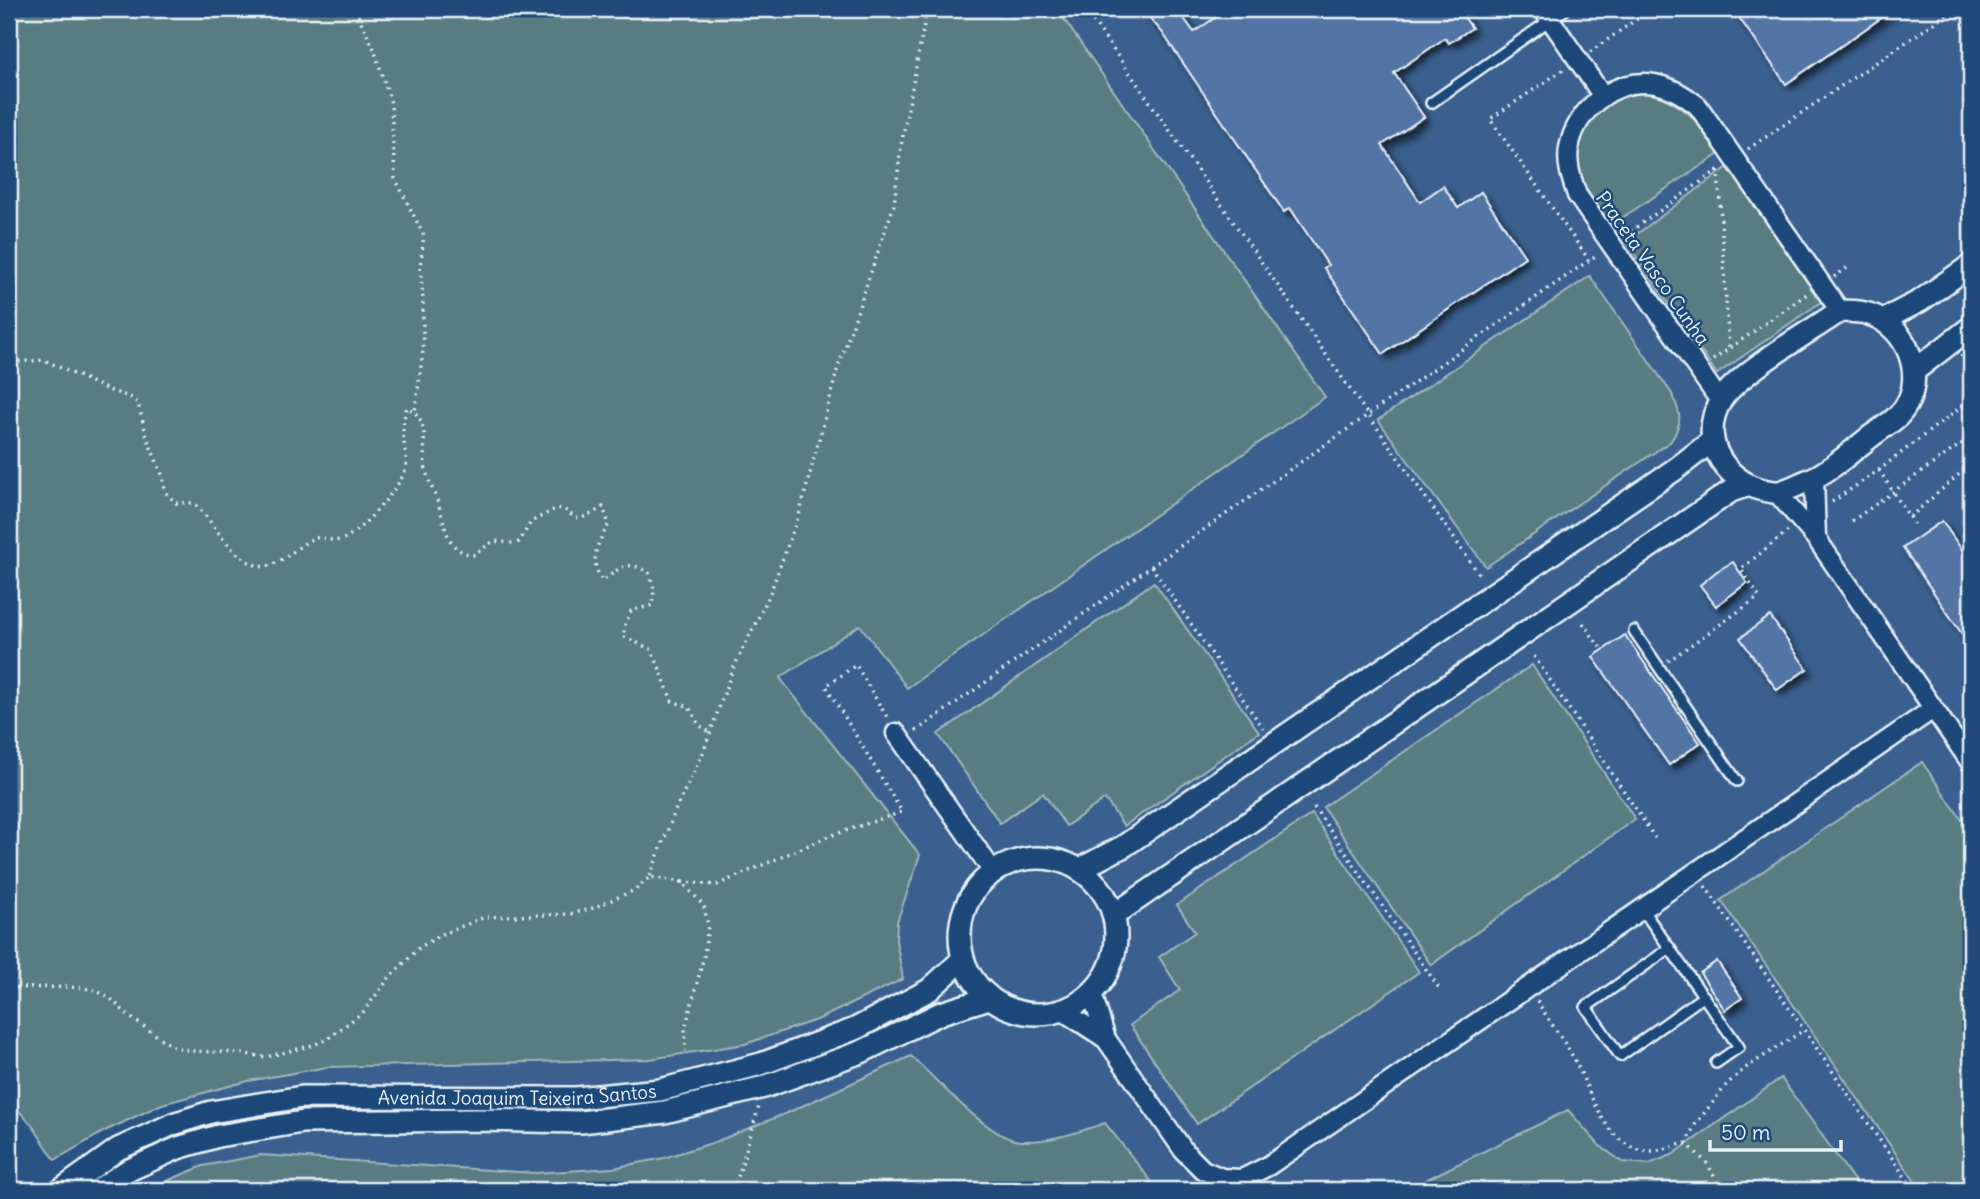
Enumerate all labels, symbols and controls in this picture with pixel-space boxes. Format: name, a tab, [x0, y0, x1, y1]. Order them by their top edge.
street label: Praceta Vasco Cunha	[1591, 186, 1715, 350]
street label: Avenida Joaquim Teixeira Santos	[378, 1078, 658, 1110]
scale bar	[1710, 1108, 1842, 1152]
text: 50 m	[1721, 1119, 1770, 1146]

